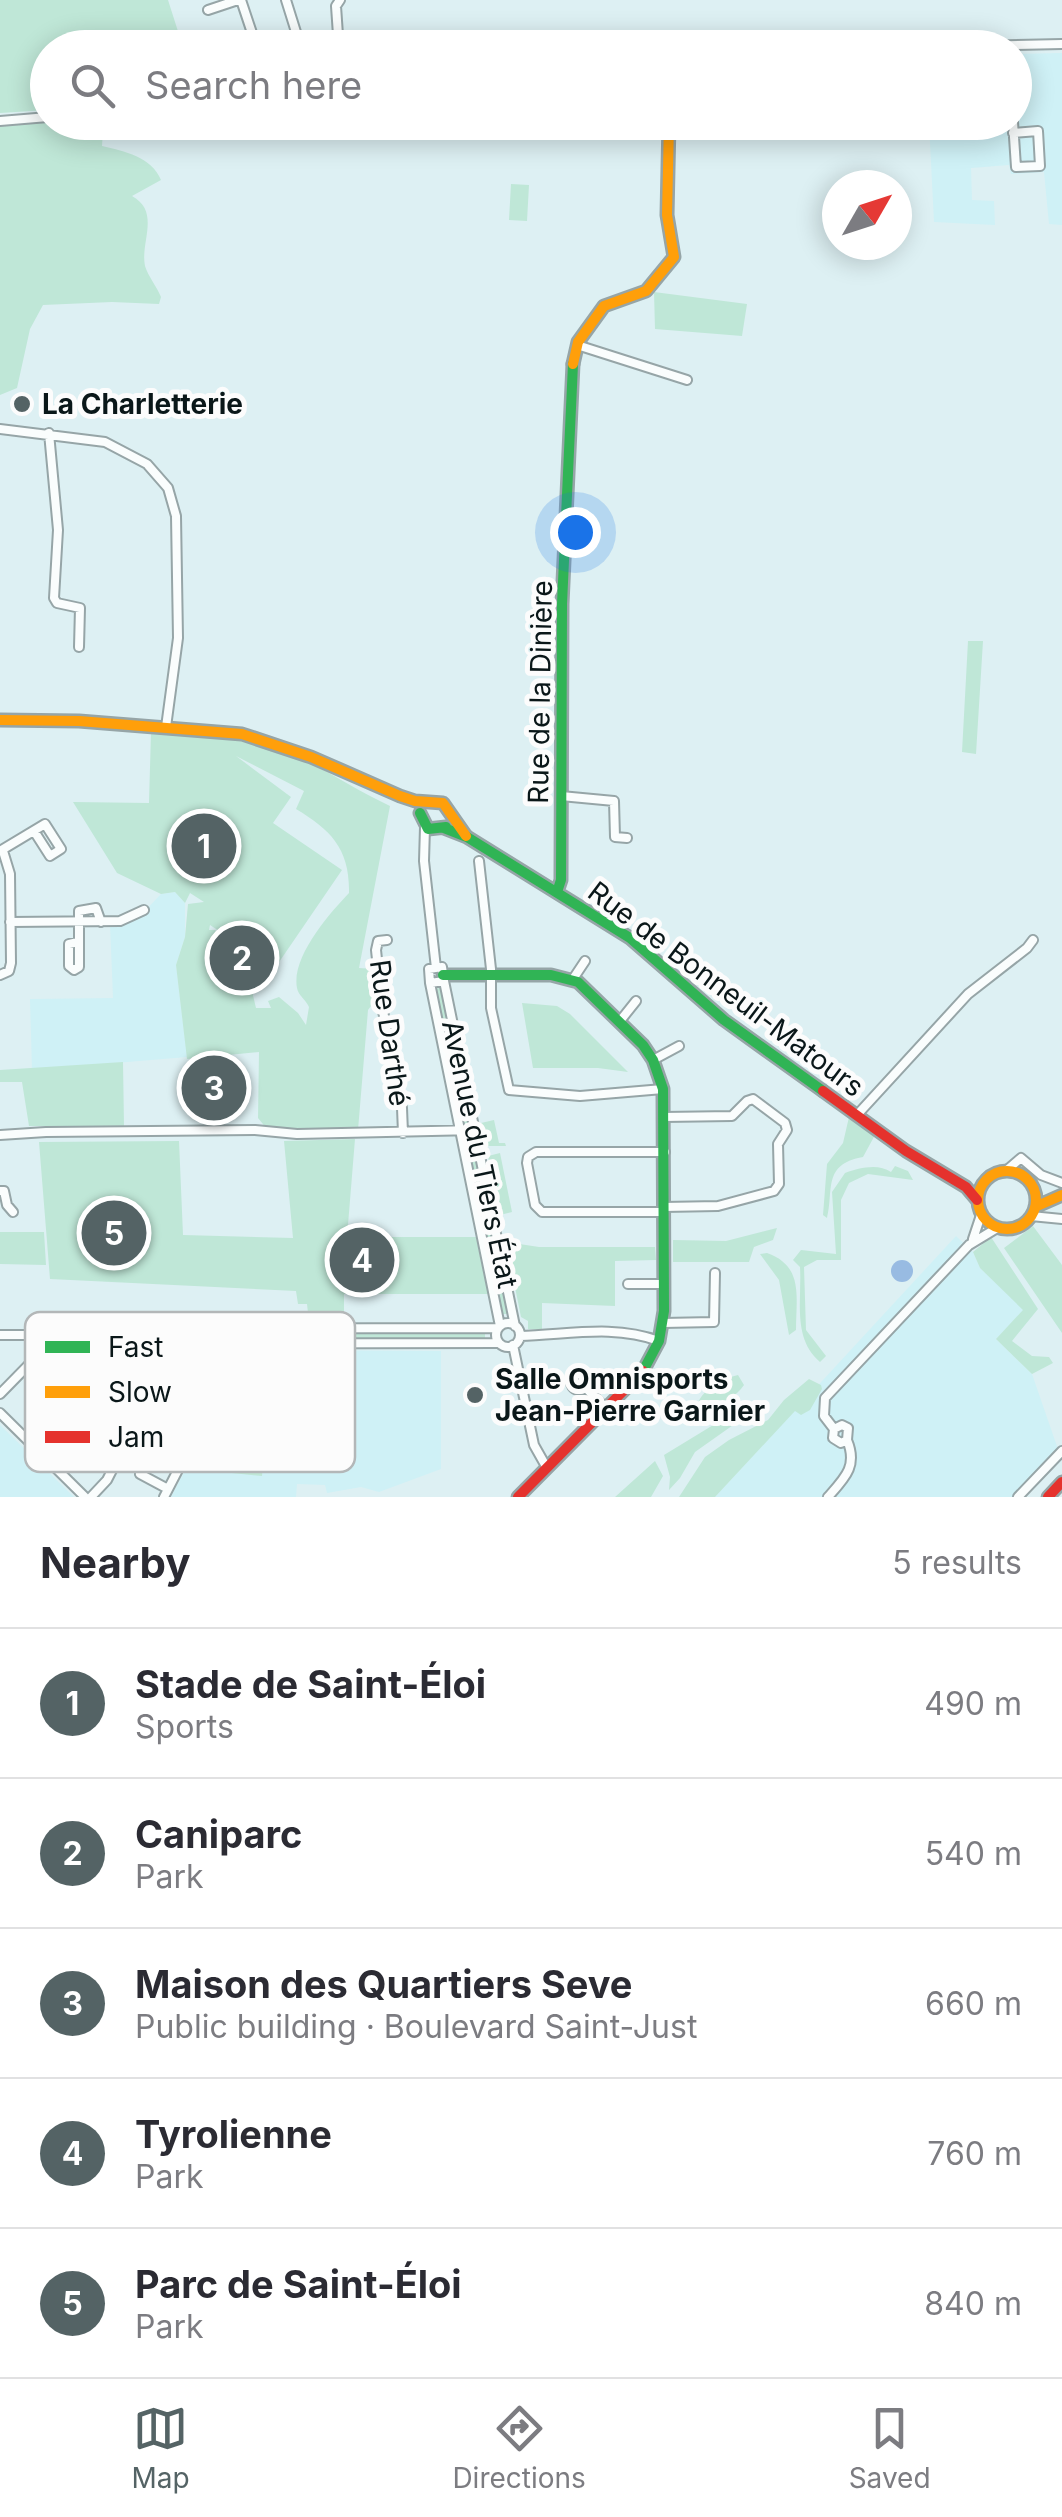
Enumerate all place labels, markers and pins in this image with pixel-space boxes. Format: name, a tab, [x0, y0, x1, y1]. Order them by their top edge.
place label: La Charletterie	[42, 387, 243, 421]
marker: La Charletterie	[11, 393, 33, 415]
pin: 1	[172, 808, 236, 884]
pin: 2	[210, 920, 274, 996]
pin: 3	[182, 1050, 246, 1126]
pin: 5	[82, 1196, 146, 1270]
pin: 4	[330, 1222, 394, 1298]
place label: Salle Omnisports Jean-Pierre Garnier	[495, 1362, 765, 1428]
marker: Salle Omnisports Jean-Pierre Garnier	[464, 1384, 486, 1406]

